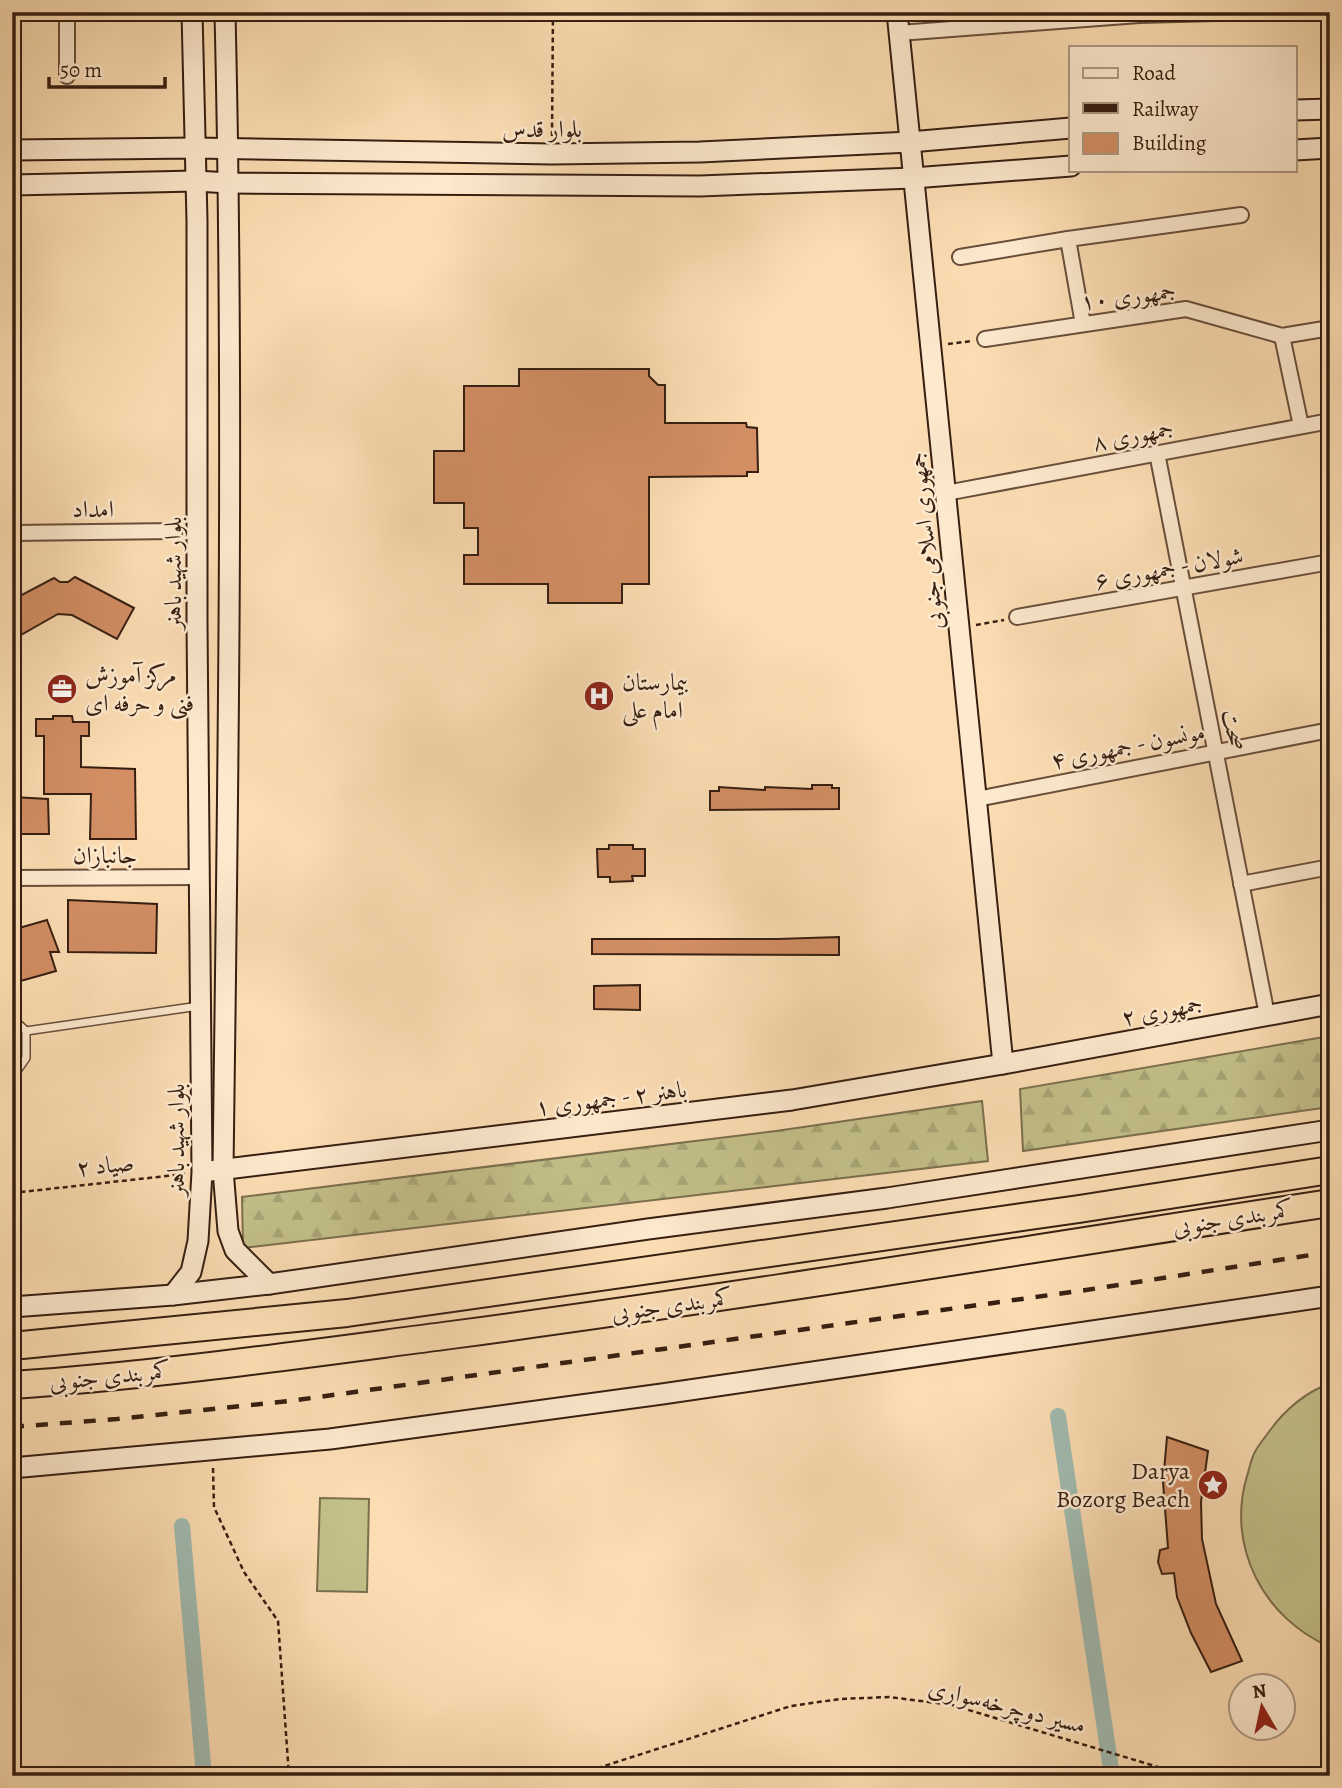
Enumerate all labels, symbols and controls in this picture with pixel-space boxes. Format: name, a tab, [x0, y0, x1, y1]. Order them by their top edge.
scale bar	[49, 46, 164, 90]
legend	[1069, 46, 1296, 172]
text: 50 m	[60, 56, 102, 84]
text: Road	[1132, 59, 1176, 87]
text: Railway	[1132, 95, 1199, 123]
street label: بلوار قدس	[502, 113, 582, 145]
text: Building	[1132, 129, 1207, 157]
street label: جمهوری ۱۰	[1078, 274, 1178, 318]
street label: جمهوری ۸	[1090, 411, 1176, 459]
street label: جمهوری اسلامی جنوبی	[901, 451, 952, 631]
street label: امداد	[72, 493, 114, 525]
street label: بلوار شهید باهنر	[157, 516, 189, 633]
street label: شولان - جمهوری ۶	[1092, 539, 1246, 597]
place label: مرکز آموزش فنی و حرفه ای	[85, 659, 194, 720]
place label: بیمارستان امام علی	[622, 666, 688, 731]
office icon: مرکز آموزش فنی و حرفه ای	[45, 672, 79, 706]
hospital icon: بیمارستان امام علی	[582, 679, 616, 713]
street label: صحت	[1214, 706, 1254, 754]
street label: مونسون - جمهوری ۴	[1048, 715, 1208, 777]
street label: جانبازان	[73, 839, 137, 871]
street label: جمهوری ۲	[1119, 986, 1205, 1034]
street label: باهنر ۲ - جمهوری ۱	[533, 1073, 689, 1123]
street label: بلوار شهید باهنر	[160, 1083, 192, 1200]
street label: صیاد ۲	[75, 1146, 135, 1184]
street label: کمربندی جنوبی	[1170, 1193, 1296, 1244]
street label: کمربندی جنوبی	[609, 1281, 735, 1330]
street label: کمربندی جنوبی	[48, 1354, 173, 1399]
place label: Darya Bozorg Beach	[1056, 1455, 1191, 1515]
place icon: Darya Bozorg Beach	[1196, 1468, 1230, 1502]
street label: مسیر دوچرخه‌سواری	[925, 1671, 1089, 1741]
north arrow	[1226, 1672, 1296, 1742]
text: N	[1251, 1677, 1269, 1705]

